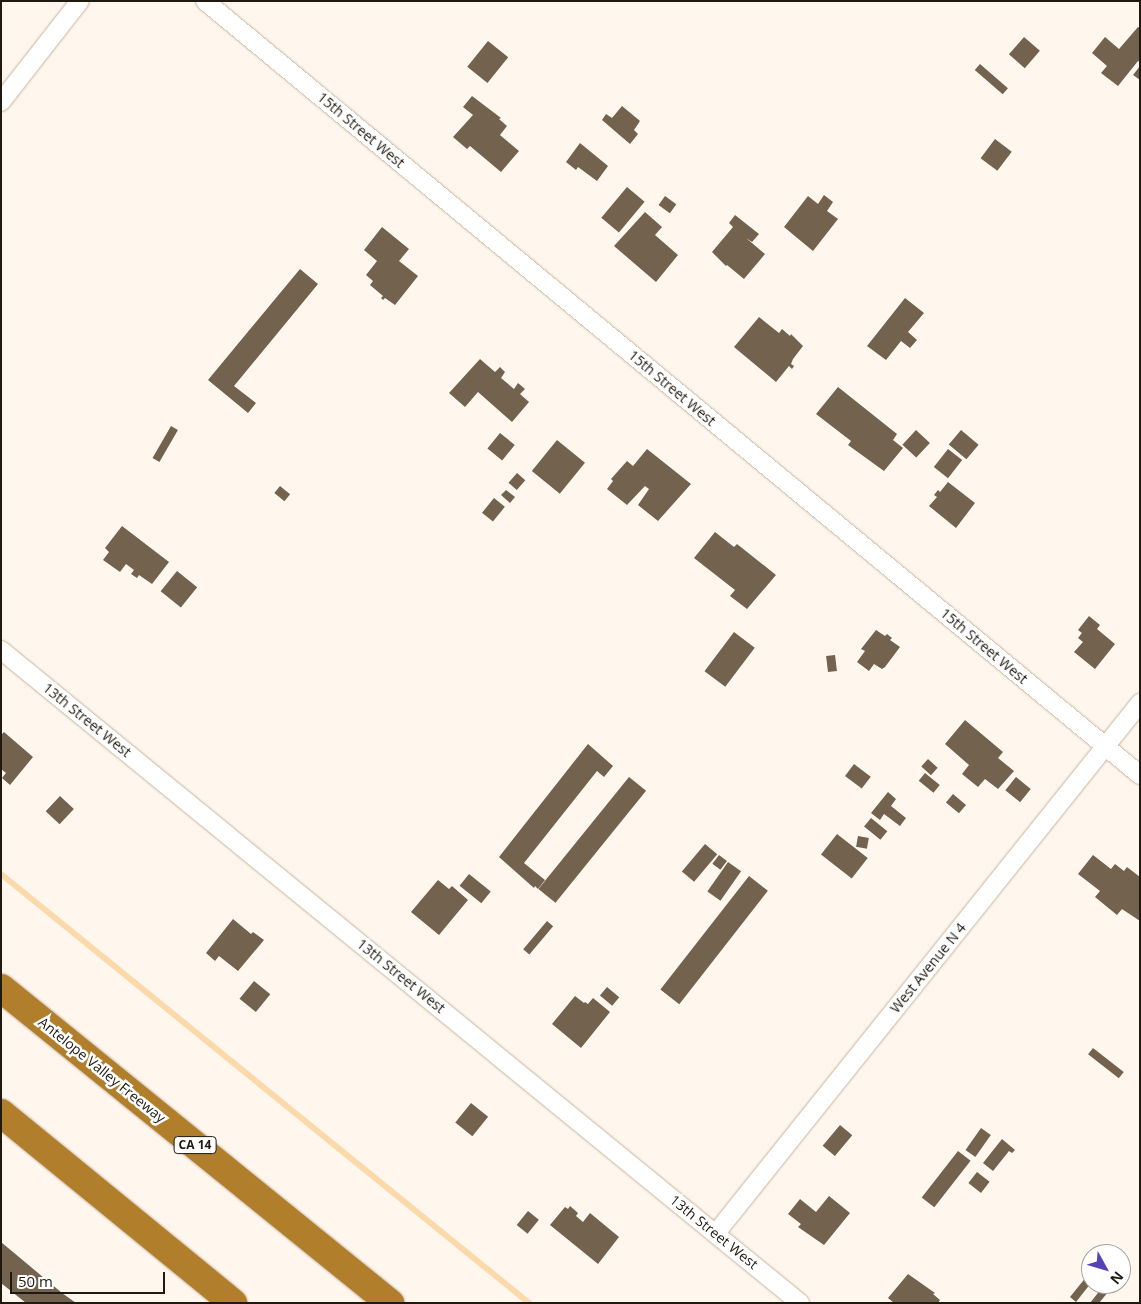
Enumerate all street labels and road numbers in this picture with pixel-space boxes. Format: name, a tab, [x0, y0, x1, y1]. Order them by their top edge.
street label: 15th Street West	[314, 89, 408, 171]
street label: 15th Street West	[625, 347, 719, 429]
street label: 15th Street West	[937, 605, 1031, 687]
street label: 13th Street West	[40, 679, 134, 761]
street label: West Avenue N 4	[887, 920, 969, 1016]
street label: 13th Street West	[354, 935, 448, 1017]
street label: Antelope Valley Freeway	[35, 1014, 169, 1126]
road number: CA 14	[172, 1136, 218, 1154]
street label: 13th Street West	[667, 1191, 761, 1273]

